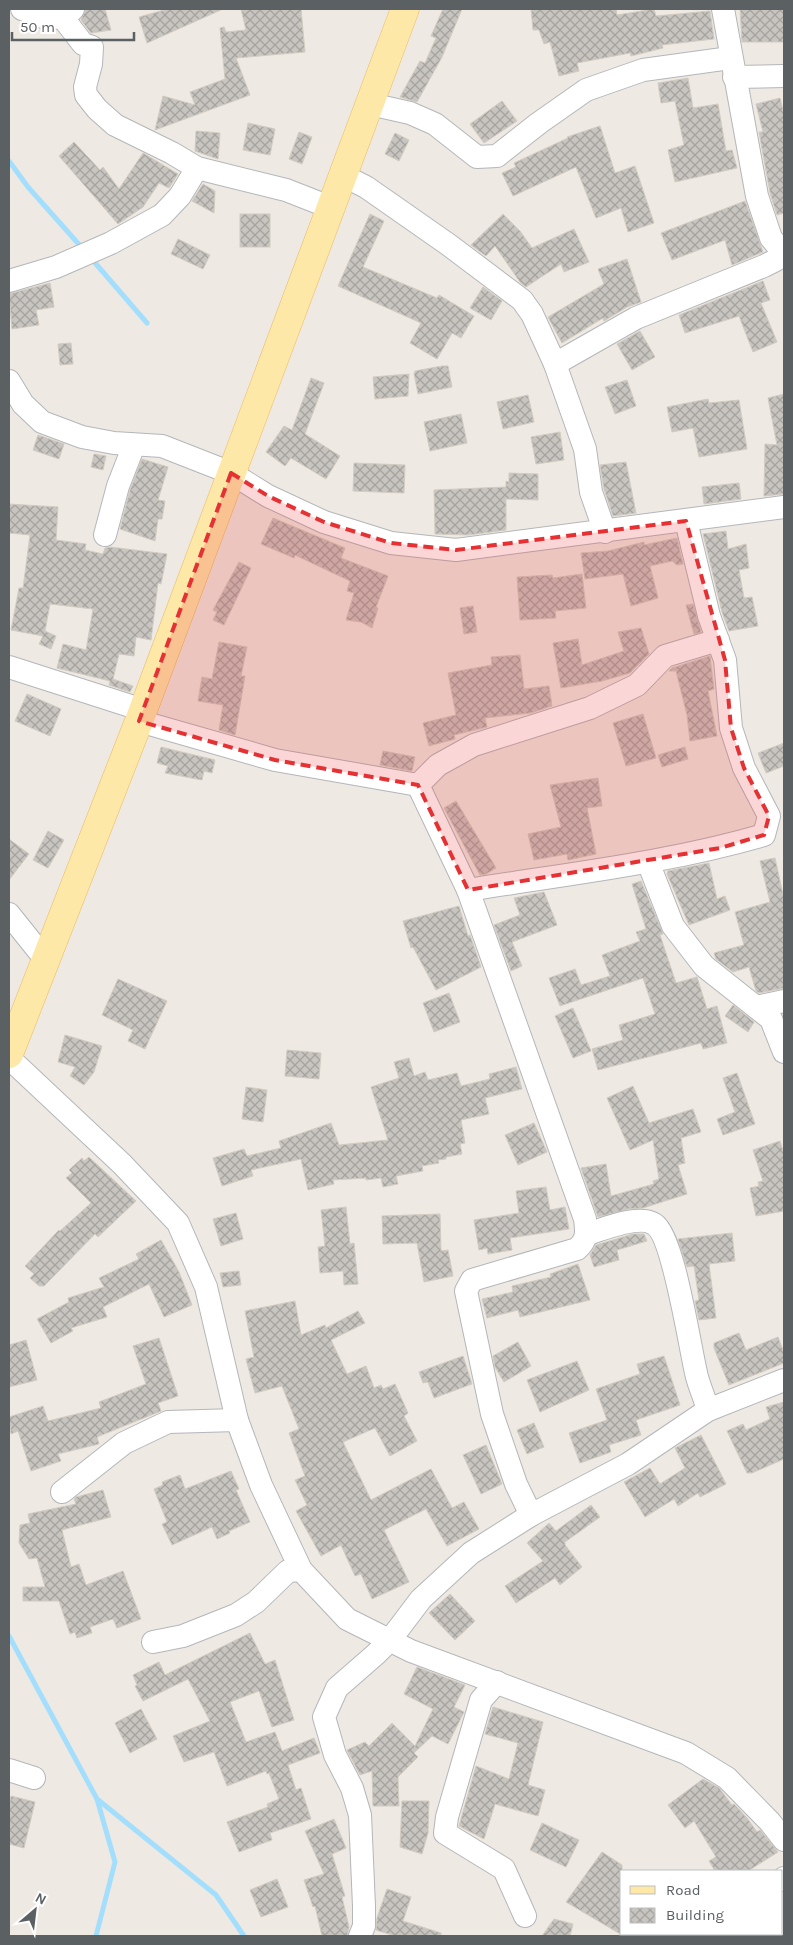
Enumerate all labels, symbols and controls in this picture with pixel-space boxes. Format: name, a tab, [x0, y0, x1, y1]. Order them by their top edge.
scale bar	[12, 10, 135, 42]
text: 50 m	[20, 18, 55, 36]
legend	[620, 1870, 783, 1935]
text: Road	[666, 1881, 701, 1899]
north arrow	[10, 1885, 60, 1935]
text: N	[32, 1889, 49, 1909]
text: Building	[666, 1906, 724, 1924]

